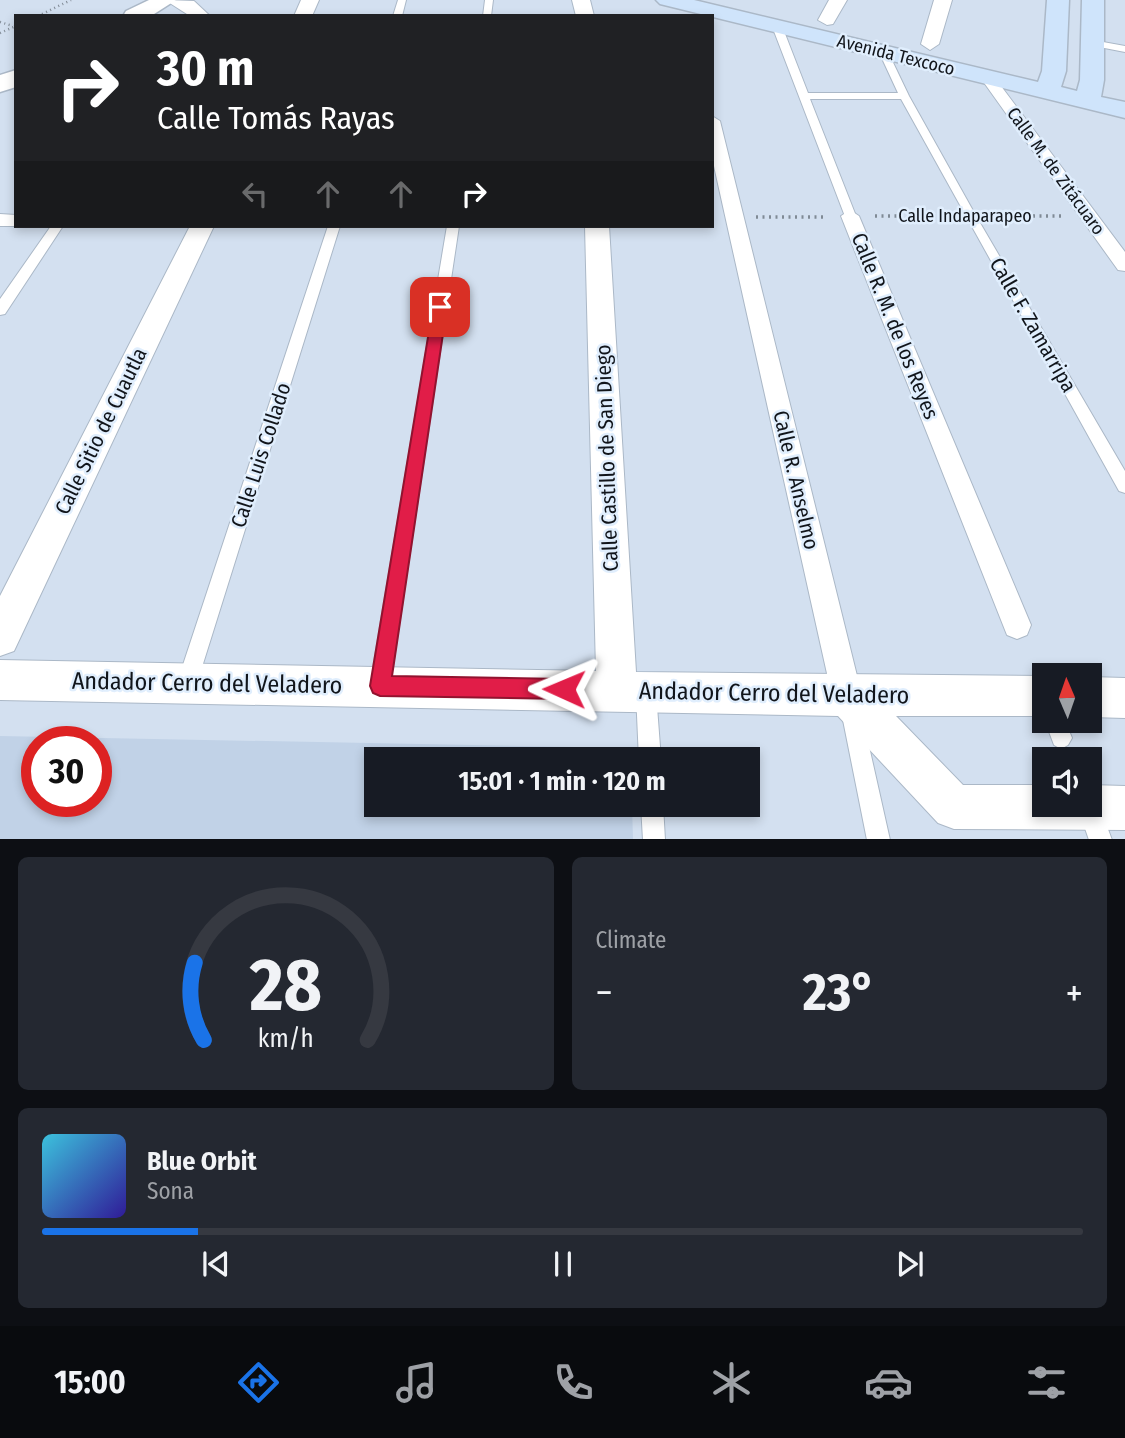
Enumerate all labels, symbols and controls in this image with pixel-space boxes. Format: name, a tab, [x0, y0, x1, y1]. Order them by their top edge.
street label: Avenida Texcoco	[835, 30, 957, 80]
text: 30 m	[157, 39, 255, 98]
icon: right	[42, 42, 133, 133]
text: Calle Tomás Rayas	[157, 99, 395, 137]
street label: Calle M. de Zitácuaro	[1002, 103, 1110, 239]
icon: left	[236, 175, 274, 213]
icon: ahead	[309, 175, 347, 213]
icon: ahead	[382, 175, 420, 213]
icon: right	[455, 175, 493, 213]
street label: Calle Indaparapeo	[898, 205, 1032, 227]
street label: Calle R. M. de los Reyes	[846, 229, 944, 423]
street label: Calle F. Zamarripa	[984, 253, 1082, 397]
pin	[410, 277, 470, 337]
icon: arrive	[421, 288, 459, 326]
street label: Calle Sitio de Cuautla	[49, 343, 153, 519]
street label: Calle Castillo de San Diego	[590, 344, 624, 572]
street label: Calle Luis Collado	[225, 379, 297, 531]
street label: Calle R. Anselmo	[767, 408, 825, 552]
position arrow	[527, 652, 601, 726]
north arrow	[1032, 663, 1102, 733]
map controls	[1032, 663, 1102, 817]
street label: Andador Cerro del Veladero	[72, 667, 342, 699]
street label: Andador Cerro del Veladero	[639, 677, 909, 709]
speed limit sign: 30	[21, 726, 112, 817]
button: sound	[1032, 747, 1102, 817]
text: 15:01 · 1 min · 120 m	[459, 766, 665, 797]
text: Climate	[596, 926, 666, 954]
text: 28	[249, 942, 322, 1029]
text: 23°	[803, 961, 876, 1024]
text: −	[596, 970, 613, 1016]
text: +	[1066, 970, 1083, 1016]
text: km/h	[258, 1023, 314, 1053]
text: Blue Orbit	[147, 1146, 257, 1177]
text: Sona	[147, 1177, 194, 1205]
icon: previous	[197, 1245, 235, 1283]
icon: pause	[544, 1245, 582, 1283]
icon: next	[891, 1245, 929, 1283]
icon: directions	[234, 1358, 283, 1407]
icon: music	[392, 1358, 441, 1407]
icon: phone	[549, 1358, 598, 1407]
icon: climate	[707, 1358, 756, 1407]
icon: car	[864, 1358, 913, 1407]
icon: filters	[1022, 1358, 1071, 1407]
text: 15:00	[54, 1363, 126, 1401]

